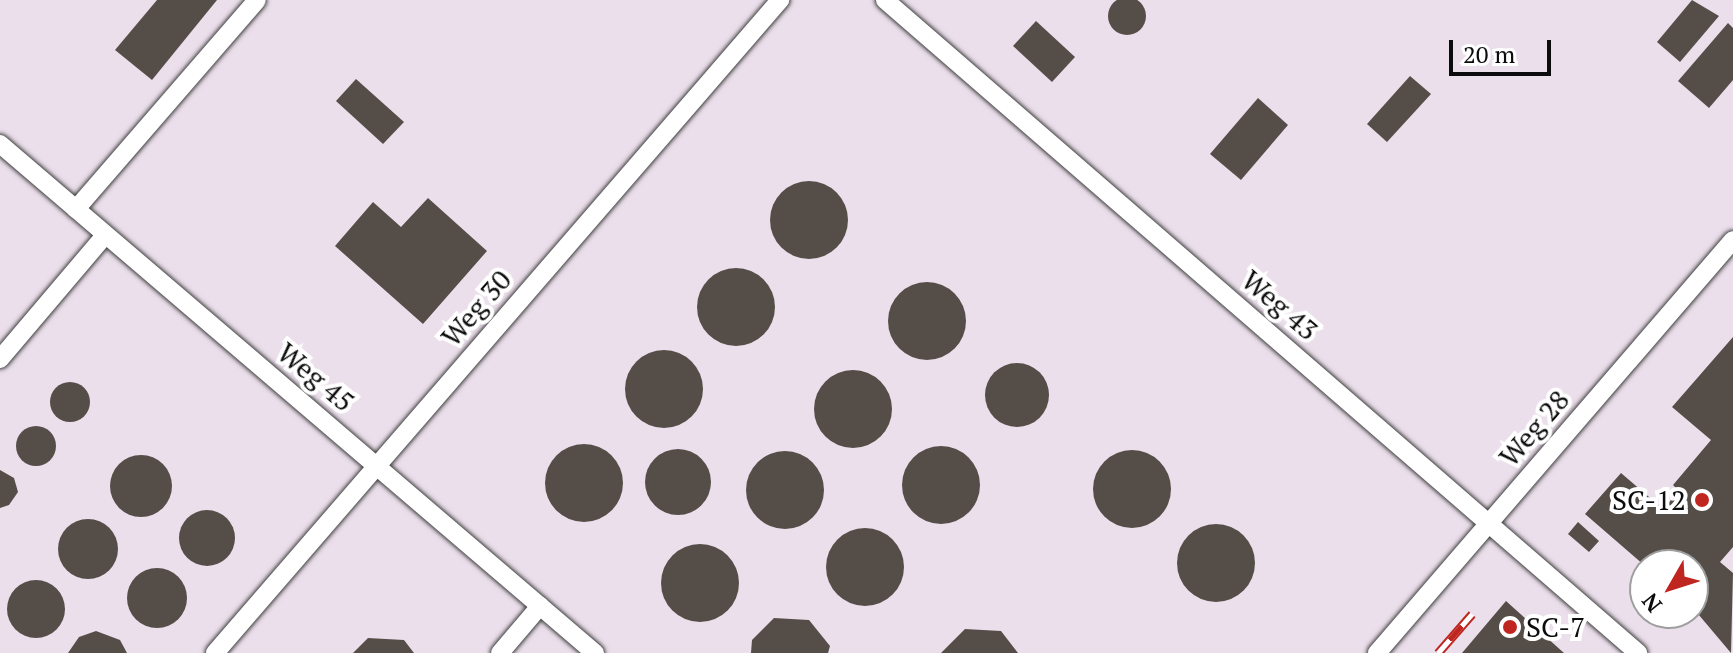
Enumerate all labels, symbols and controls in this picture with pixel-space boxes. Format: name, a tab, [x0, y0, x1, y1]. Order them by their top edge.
scale bar	[1453, 24, 1555, 74]
text: 20 m	[1463, 38, 1515, 70]
street label: Weg 30	[434, 263, 518, 353]
street label: Weg 43	[1235, 263, 1325, 347]
street label: Weg 45	[271, 335, 361, 419]
street label: Weg 28	[1492, 383, 1576, 473]
place label: SC-12	[1612, 483, 1686, 517]
marker: SC-12	[1693, 491, 1711, 509]
north arrow	[1629, 549, 1709, 629]
text: N	[1635, 588, 1668, 619]
place label: SC-7	[1526, 610, 1585, 644]
marker: SC-7	[1501, 618, 1519, 636]

